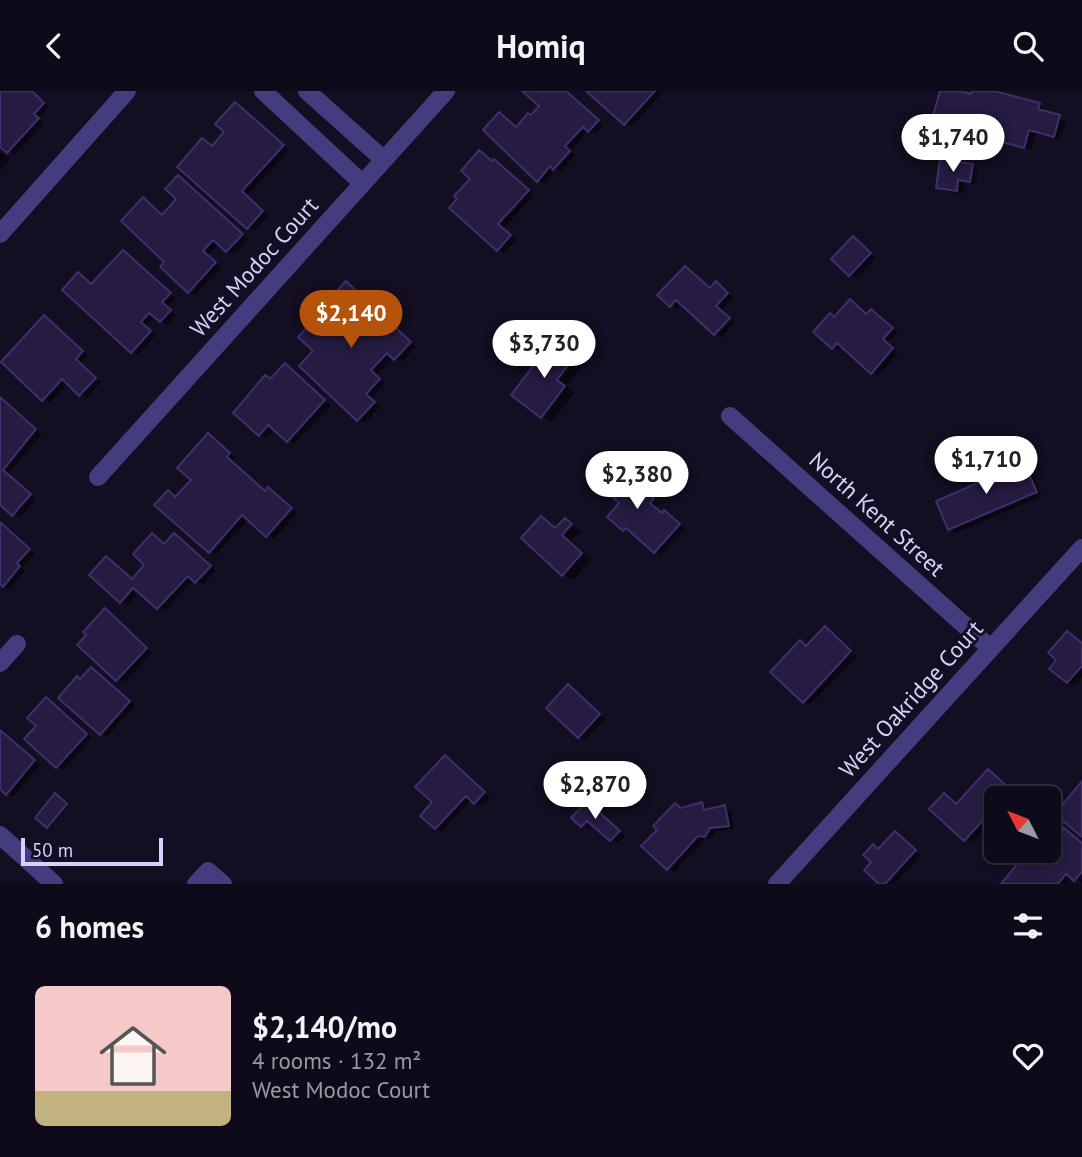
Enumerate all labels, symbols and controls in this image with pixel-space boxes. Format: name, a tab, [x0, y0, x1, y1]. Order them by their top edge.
text: Homiq	[496, 25, 586, 67]
icon: back	[35, 27, 73, 65]
icon: search	[1009, 27, 1047, 65]
pin: $1,740	[896, 115, 1010, 174]
text: $1,740	[917, 122, 989, 151]
street label: West Modoc Court	[183, 191, 324, 342]
pin: $2,140	[294, 291, 408, 350]
text: $2,140	[315, 298, 387, 327]
pin: $3,730	[487, 321, 601, 380]
text: $3,730	[508, 328, 580, 357]
pin: $1,710	[929, 437, 1043, 496]
text: $1,710	[950, 444, 1022, 473]
street label: North Kent Street	[803, 445, 951, 582]
pin: $2,380	[580, 451, 694, 511]
text: $2,380	[601, 459, 673, 488]
street label: West Oakridge Court	[832, 614, 989, 783]
pin: $2,870	[538, 761, 652, 821]
text: $2,870	[559, 769, 631, 798]
north arrow	[984, 786, 1060, 863]
map controls	[984, 786, 1061, 863]
scale bar	[21, 835, 163, 867]
text: 50 m	[32, 838, 73, 862]
text: 6 homes	[35, 907, 144, 946]
icon: filters	[1009, 907, 1047, 945]
text: $2,140/mo	[252, 1007, 397, 1046]
icon: home	[91, 1014, 175, 1098]
icon: heart	[1009, 1037, 1047, 1075]
text: 4 rooms · 132 m²	[252, 1046, 421, 1075]
text: West Modoc Court	[252, 1075, 430, 1104]

